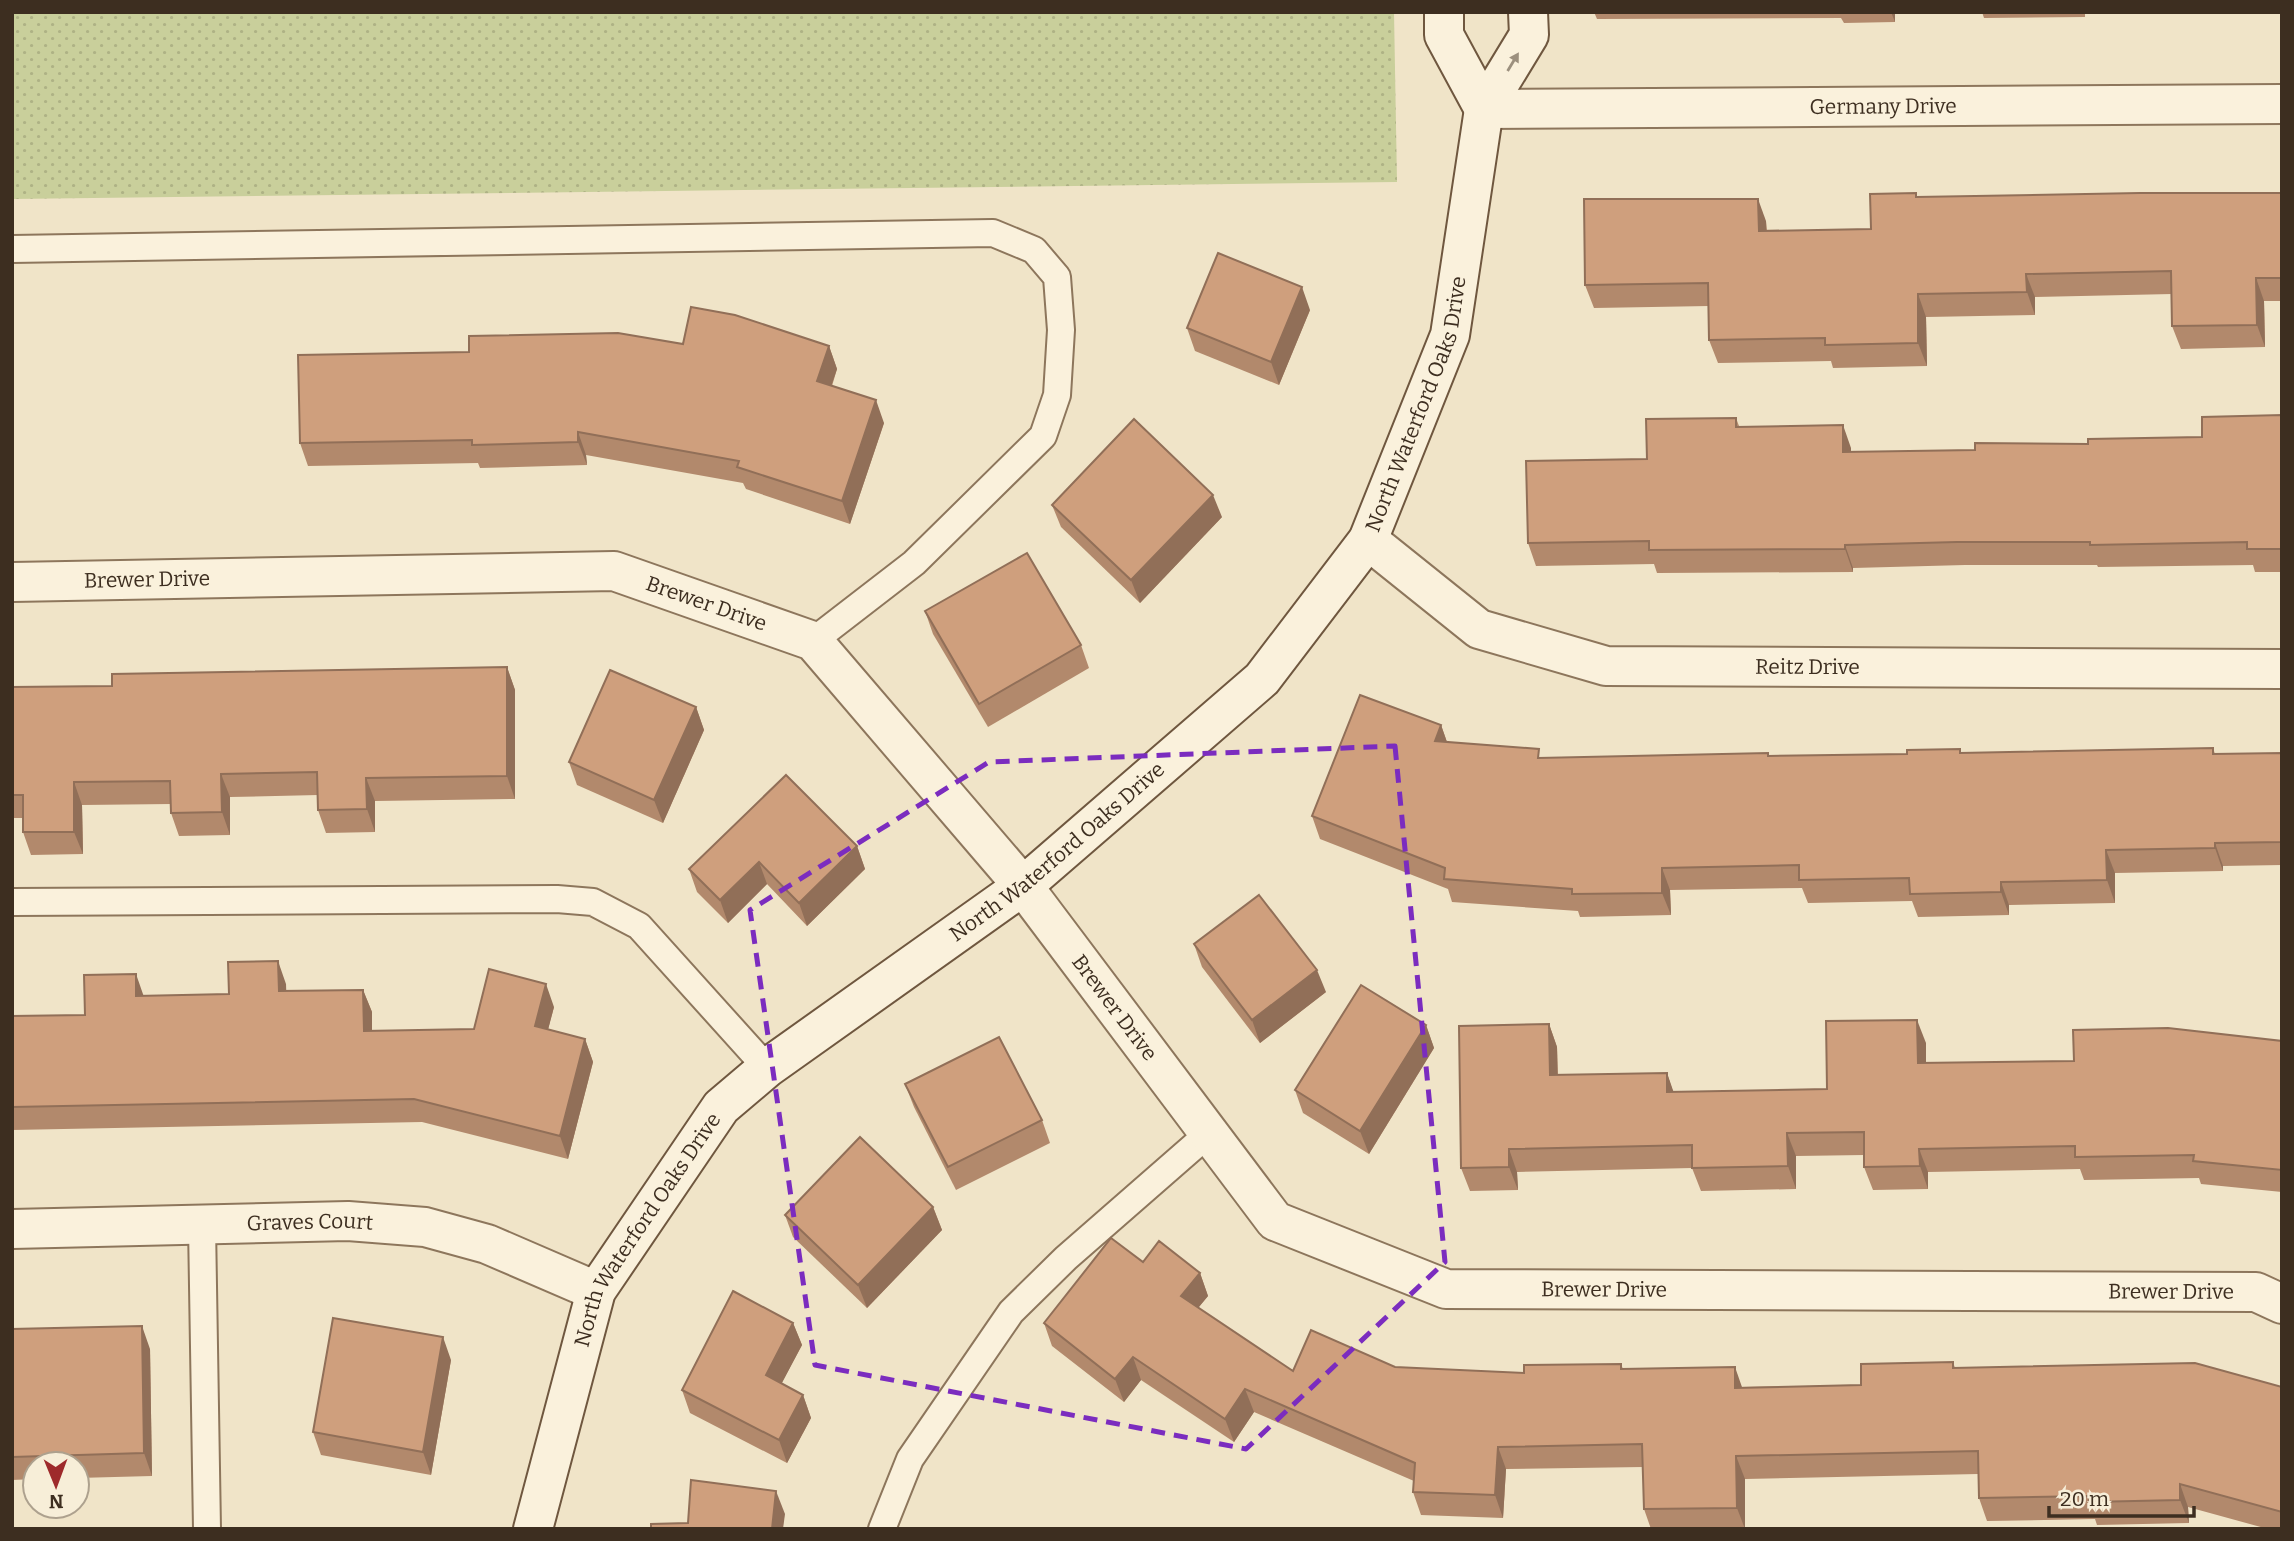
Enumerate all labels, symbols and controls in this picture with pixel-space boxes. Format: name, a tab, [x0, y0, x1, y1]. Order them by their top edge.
one-way arrow	[1506, 53, 1519, 72]
street label: Germany Drive	[1809, 93, 1957, 120]
street label: North Waterford Oaks Drive	[1360, 275, 1472, 536]
street label: Brewer Drive	[84, 565, 210, 594]
street label: Brewer Drive	[643, 570, 770, 637]
street label: Reitz Drive	[1755, 654, 1860, 680]
street label: North Waterford Oaks Drive	[944, 756, 1170, 947]
street label: Brewer Drive	[1066, 949, 1163, 1066]
street label: North Waterford Oaks Drive	[569, 1108, 726, 1350]
street label: Graves Court	[246, 1208, 374, 1236]
street label: Brewer Drive	[1541, 1276, 1667, 1303]
street label: Brewer Drive	[2108, 1278, 2234, 1305]
north arrow	[21, 1450, 91, 1520]
scale bar	[2049, 1474, 2194, 1518]
text: 20 m	[2060, 1486, 2109, 1512]
text: N	[48, 1490, 64, 1513]

